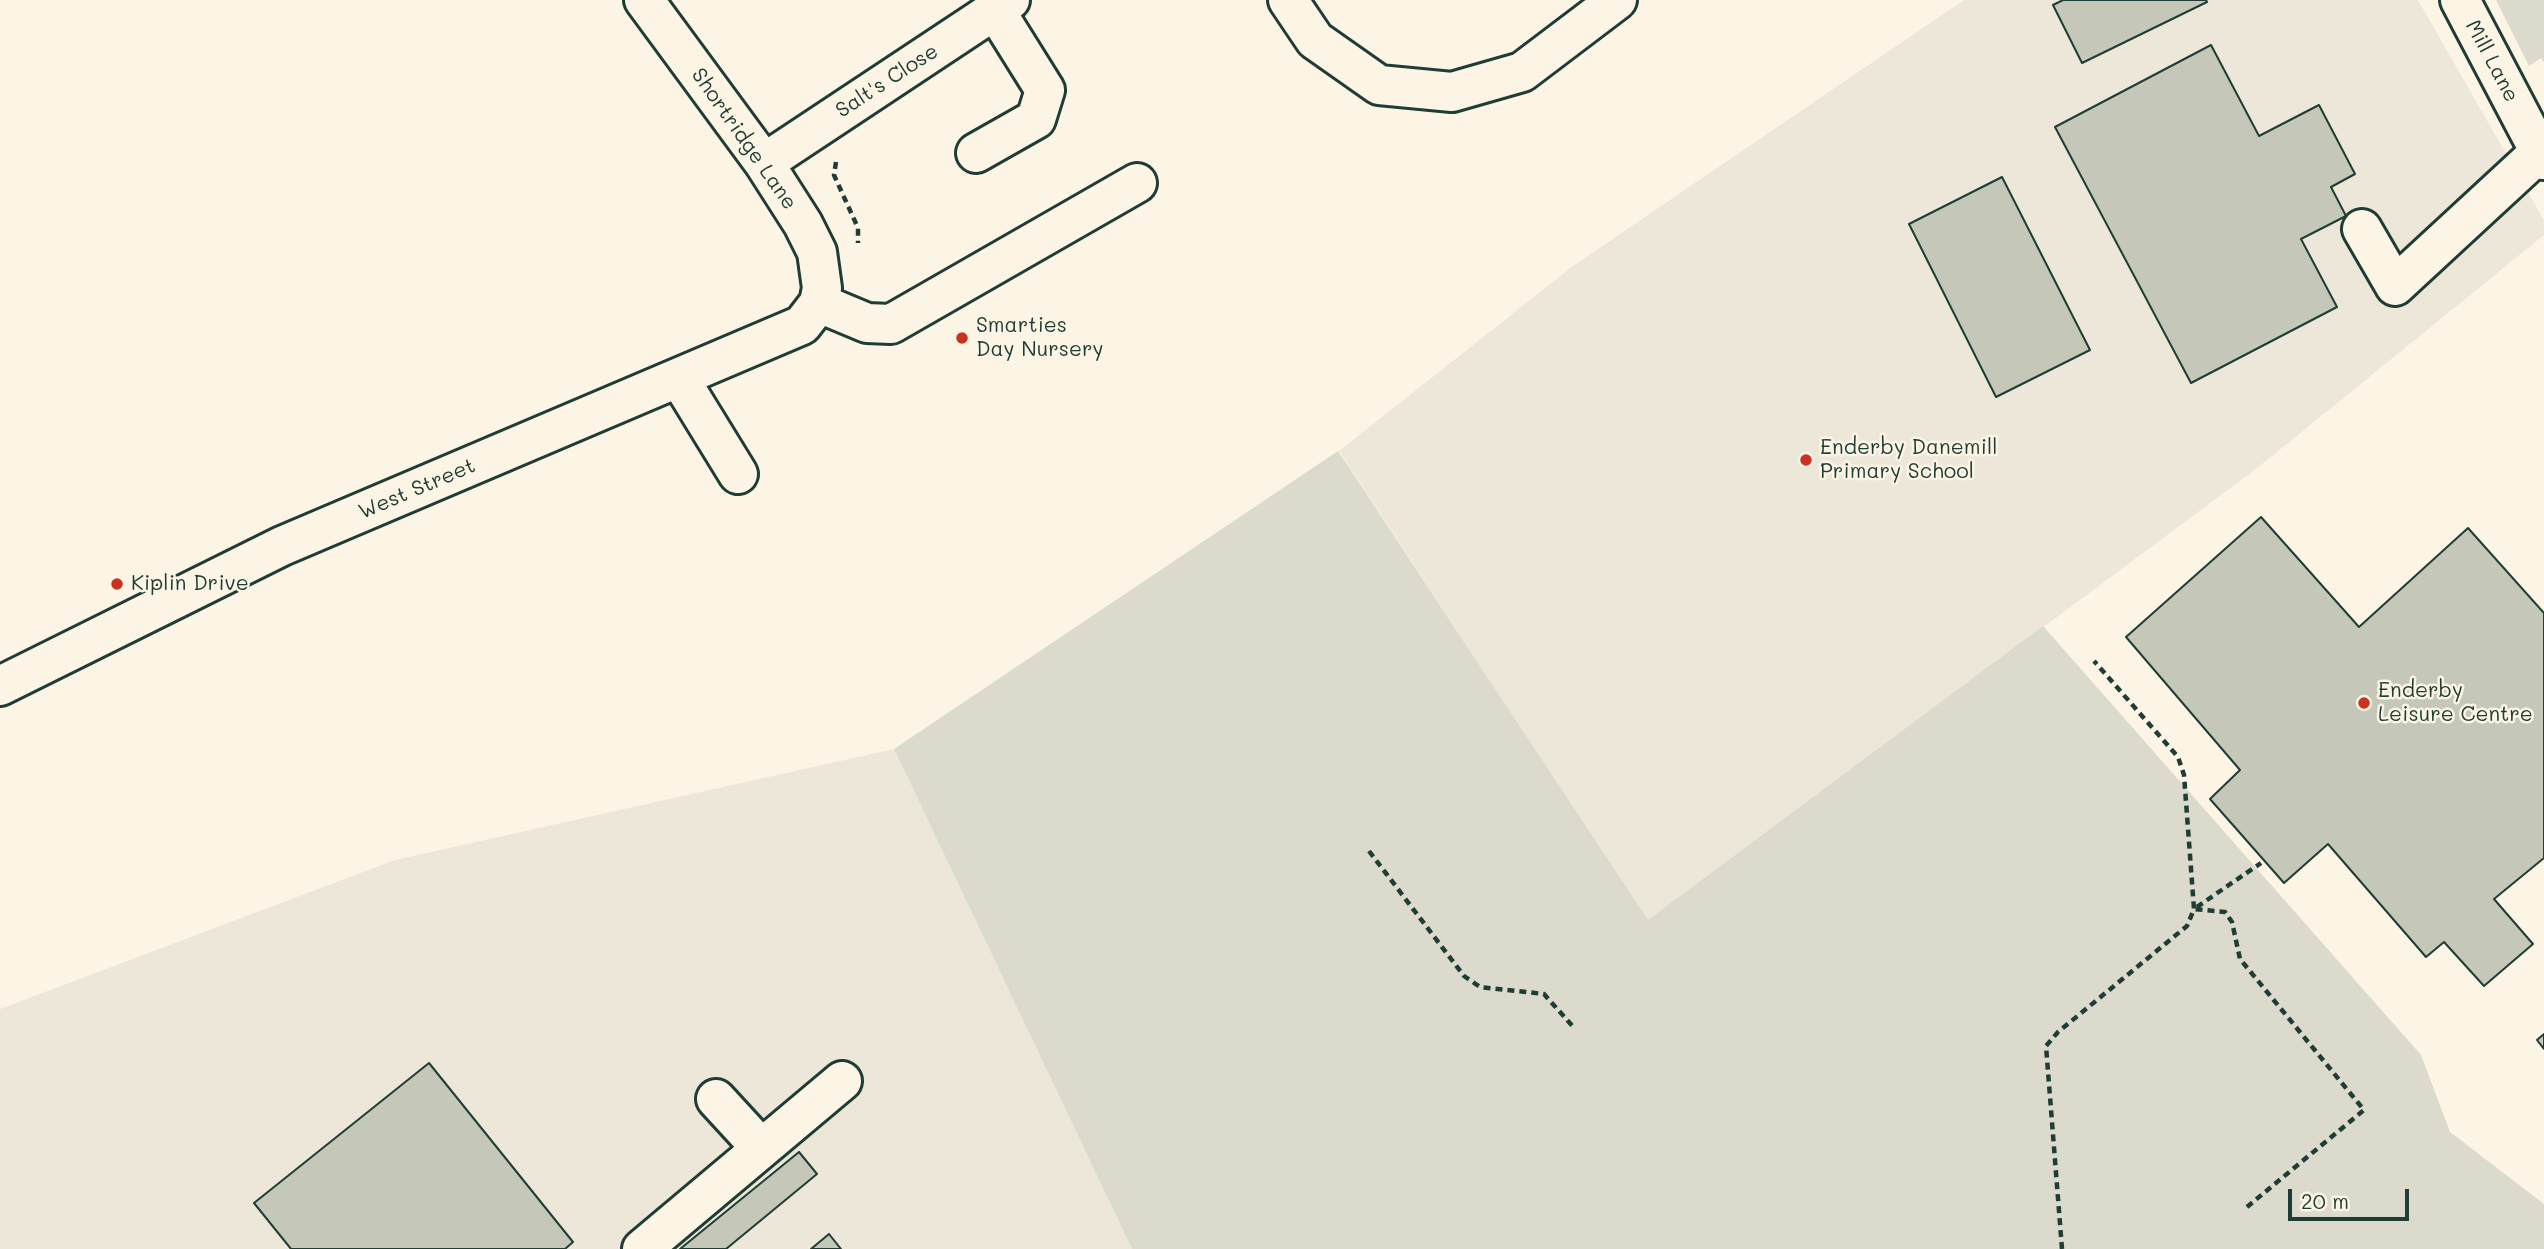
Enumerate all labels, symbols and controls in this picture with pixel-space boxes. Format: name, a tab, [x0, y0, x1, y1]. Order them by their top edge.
street label: Mill Lane	[2460, 16, 2524, 106]
street label: Salt's Close	[831, 39, 943, 123]
street label: Shortridge Lane	[686, 63, 802, 215]
place label: Smarties Day Nursery	[976, 313, 1103, 363]
marker: Smarties Day Nursery	[954, 330, 970, 346]
place label: Enderby Danemill Primary School	[1820, 435, 1997, 485]
marker: Enderby Danemill Primary School	[1798, 452, 1814, 468]
street label: West Street	[355, 453, 479, 525]
place label: Kiplin Drive	[131, 571, 249, 597]
marker: Kiplin Drive	[109, 576, 125, 592]
place label: Enderby Leisure Centre	[2378, 678, 2533, 728]
marker: Enderby Leisure Centre	[2356, 695, 2372, 711]
scale bar	[2292, 1176, 2413, 1220]
text: 20 m	[2301, 1187, 2349, 1214]

